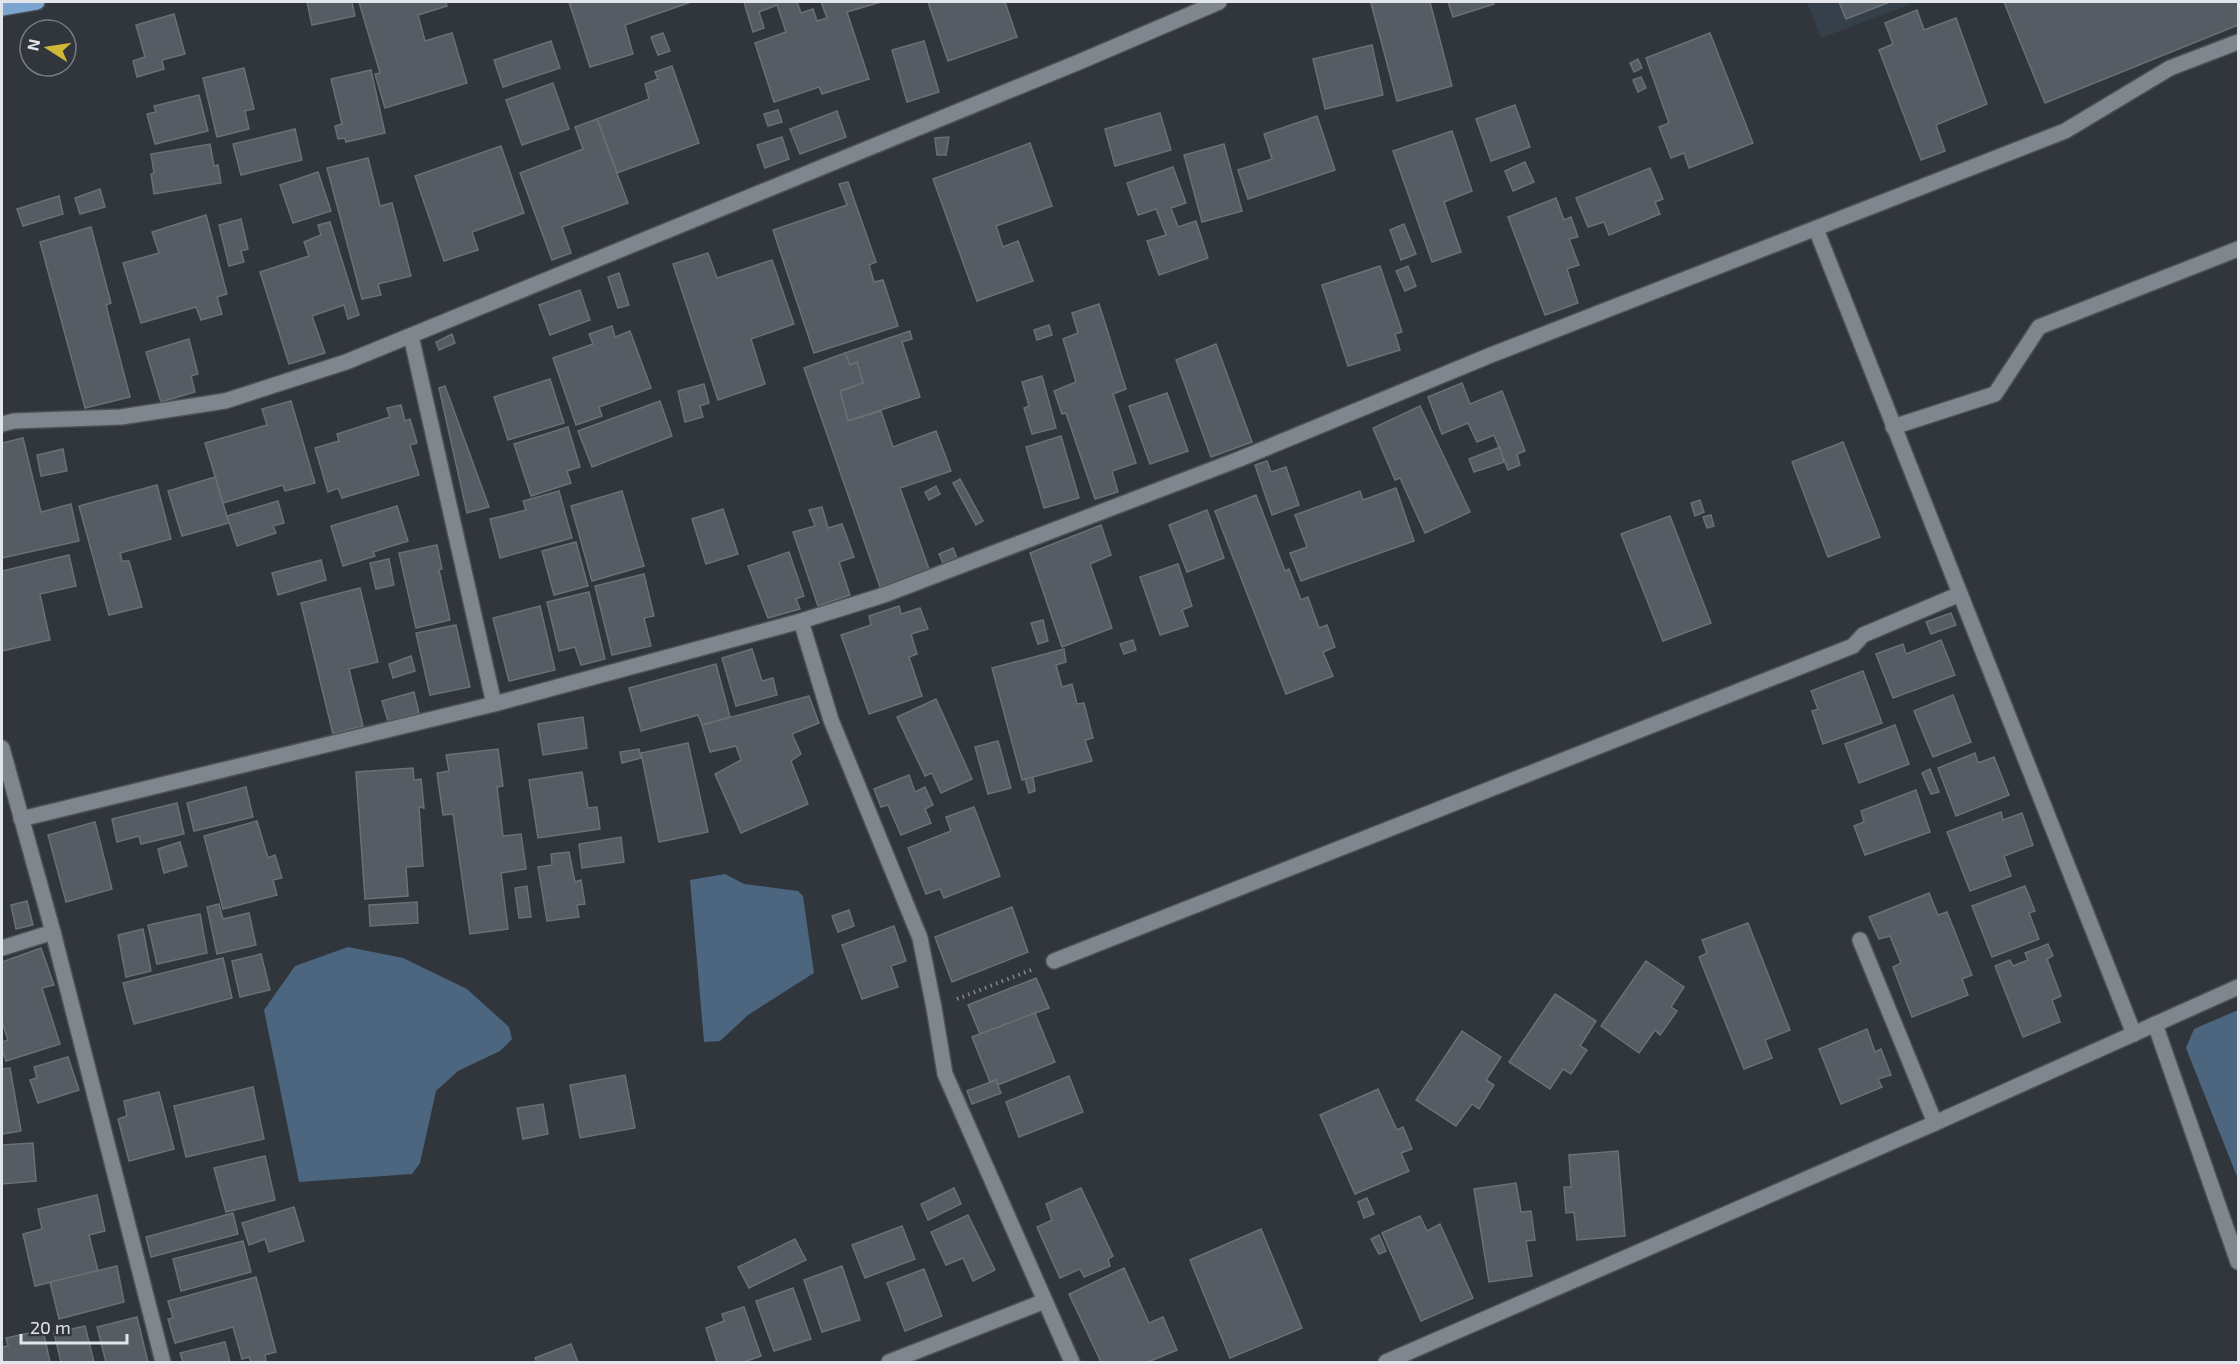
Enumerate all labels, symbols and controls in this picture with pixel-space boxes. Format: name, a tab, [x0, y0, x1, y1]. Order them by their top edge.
north arrow	[18, 18, 78, 78]
text: N	[22, 37, 43, 52]
scale bar	[21, 1307, 128, 1345]
text: 20 m	[30, 1316, 71, 1338]

